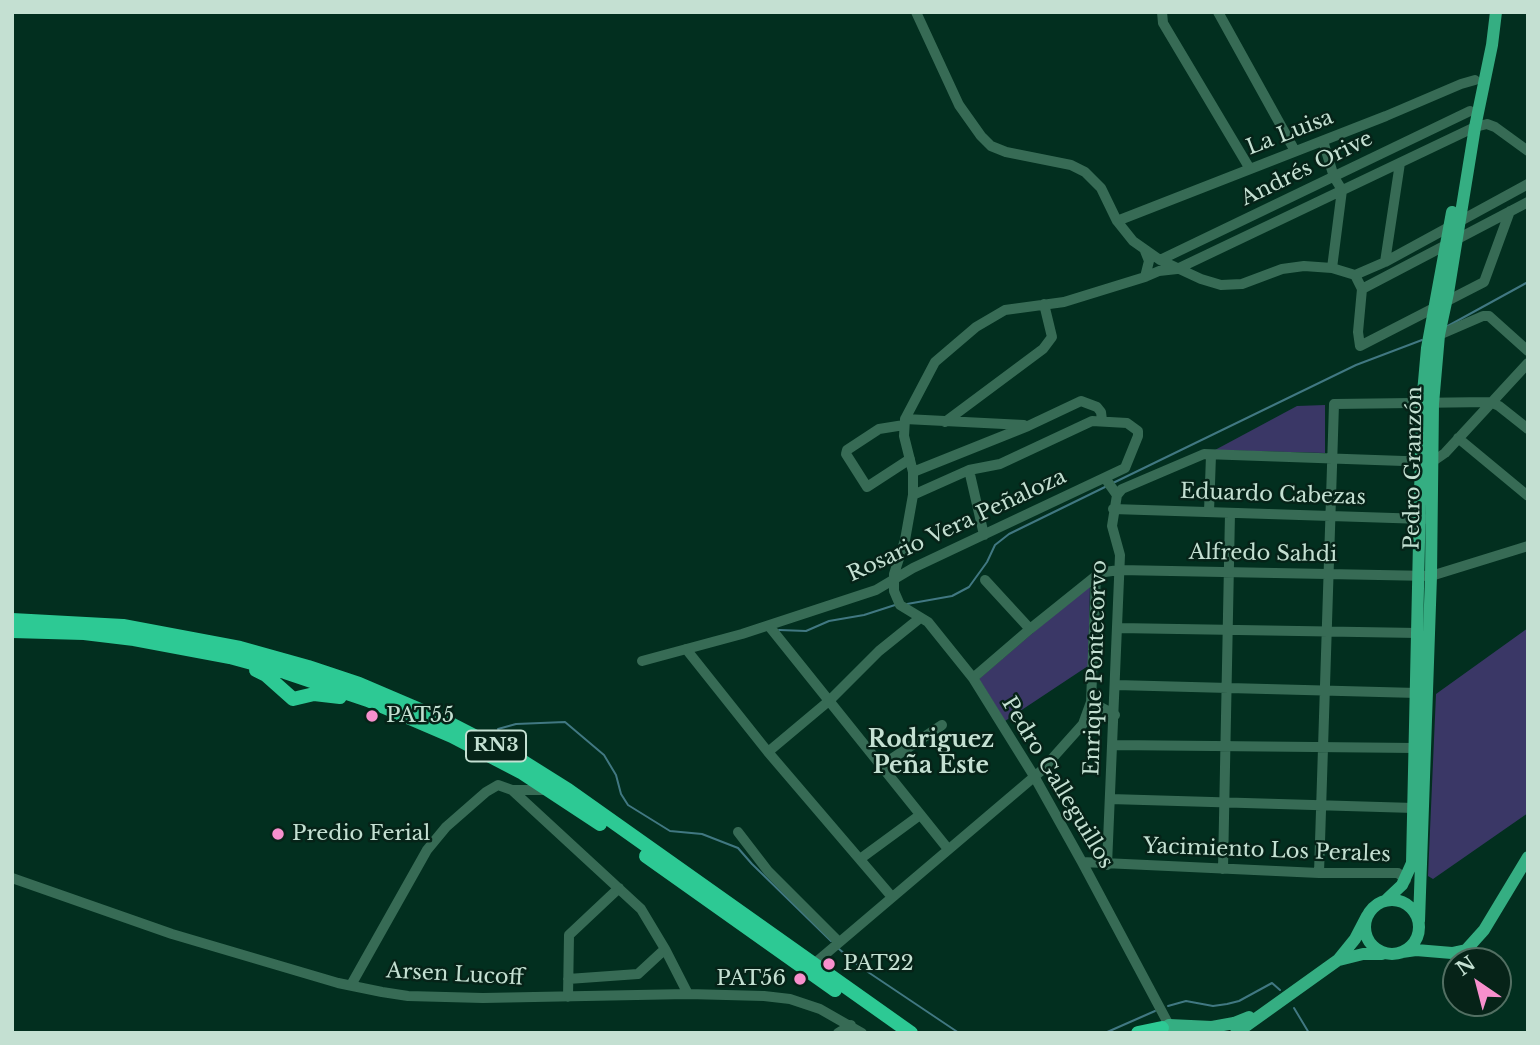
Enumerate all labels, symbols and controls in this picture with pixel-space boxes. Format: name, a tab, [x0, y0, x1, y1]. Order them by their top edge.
street label: La Luisa	[1243, 105, 1337, 161]
street label: Andrés Orive	[1237, 126, 1377, 212]
street label: Pedro Granzón	[1400, 386, 1428, 550]
street label: Rosario Vera Peñaloza	[844, 464, 1070, 588]
street label: Eduardo Cabezas	[1180, 479, 1366, 511]
street label: Alfredo Sahdi	[1189, 540, 1337, 568]
street label: Enrique Pontecorvo	[1080, 560, 1112, 776]
street label: Pedro Galleguillos	[996, 693, 1118, 873]
place label: PAT55	[386, 703, 454, 729]
marker: PAT55	[364, 708, 380, 724]
district label: Rodriguez Peña Este	[868, 727, 994, 781]
road number: RN3	[466, 730, 526, 762]
place label: Predio Ferial	[292, 821, 430, 847]
marker: Predio Ferial	[270, 826, 286, 842]
street label: Yacimiento Los Perales	[1143, 834, 1391, 868]
north arrow	[1442, 947, 1512, 1017]
place label: PAT22	[843, 951, 914, 977]
text: N	[1452, 951, 1480, 981]
marker: PAT22	[821, 956, 837, 972]
street label: Arsen Lucoff	[385, 959, 525, 991]
place label: PAT56	[716, 966, 786, 992]
marker: PAT56	[792, 971, 808, 987]

